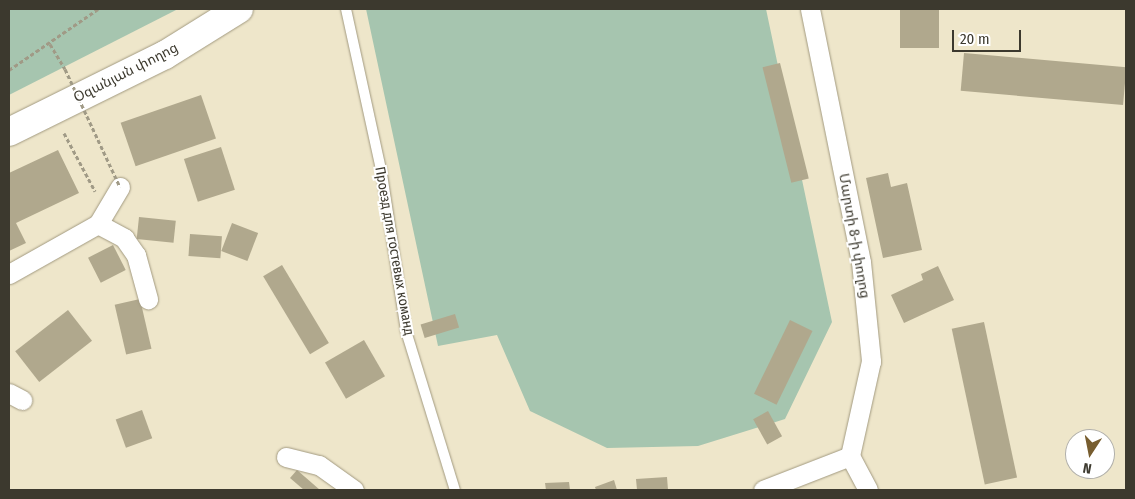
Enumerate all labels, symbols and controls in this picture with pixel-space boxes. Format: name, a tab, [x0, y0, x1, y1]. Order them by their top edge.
scale bar	[955, 20, 1024, 52]
text: 20 m	[960, 30, 990, 48]
street label: Օզանյան փողոց	[71, 39, 181, 107]
street label: Проезд для гостевых команд	[371, 165, 417, 337]
street label: Մարտի 8-ի փողոց	[835, 172, 873, 300]
north arrow	[1065, 429, 1115, 479]
text: N	[1082, 459, 1093, 477]

